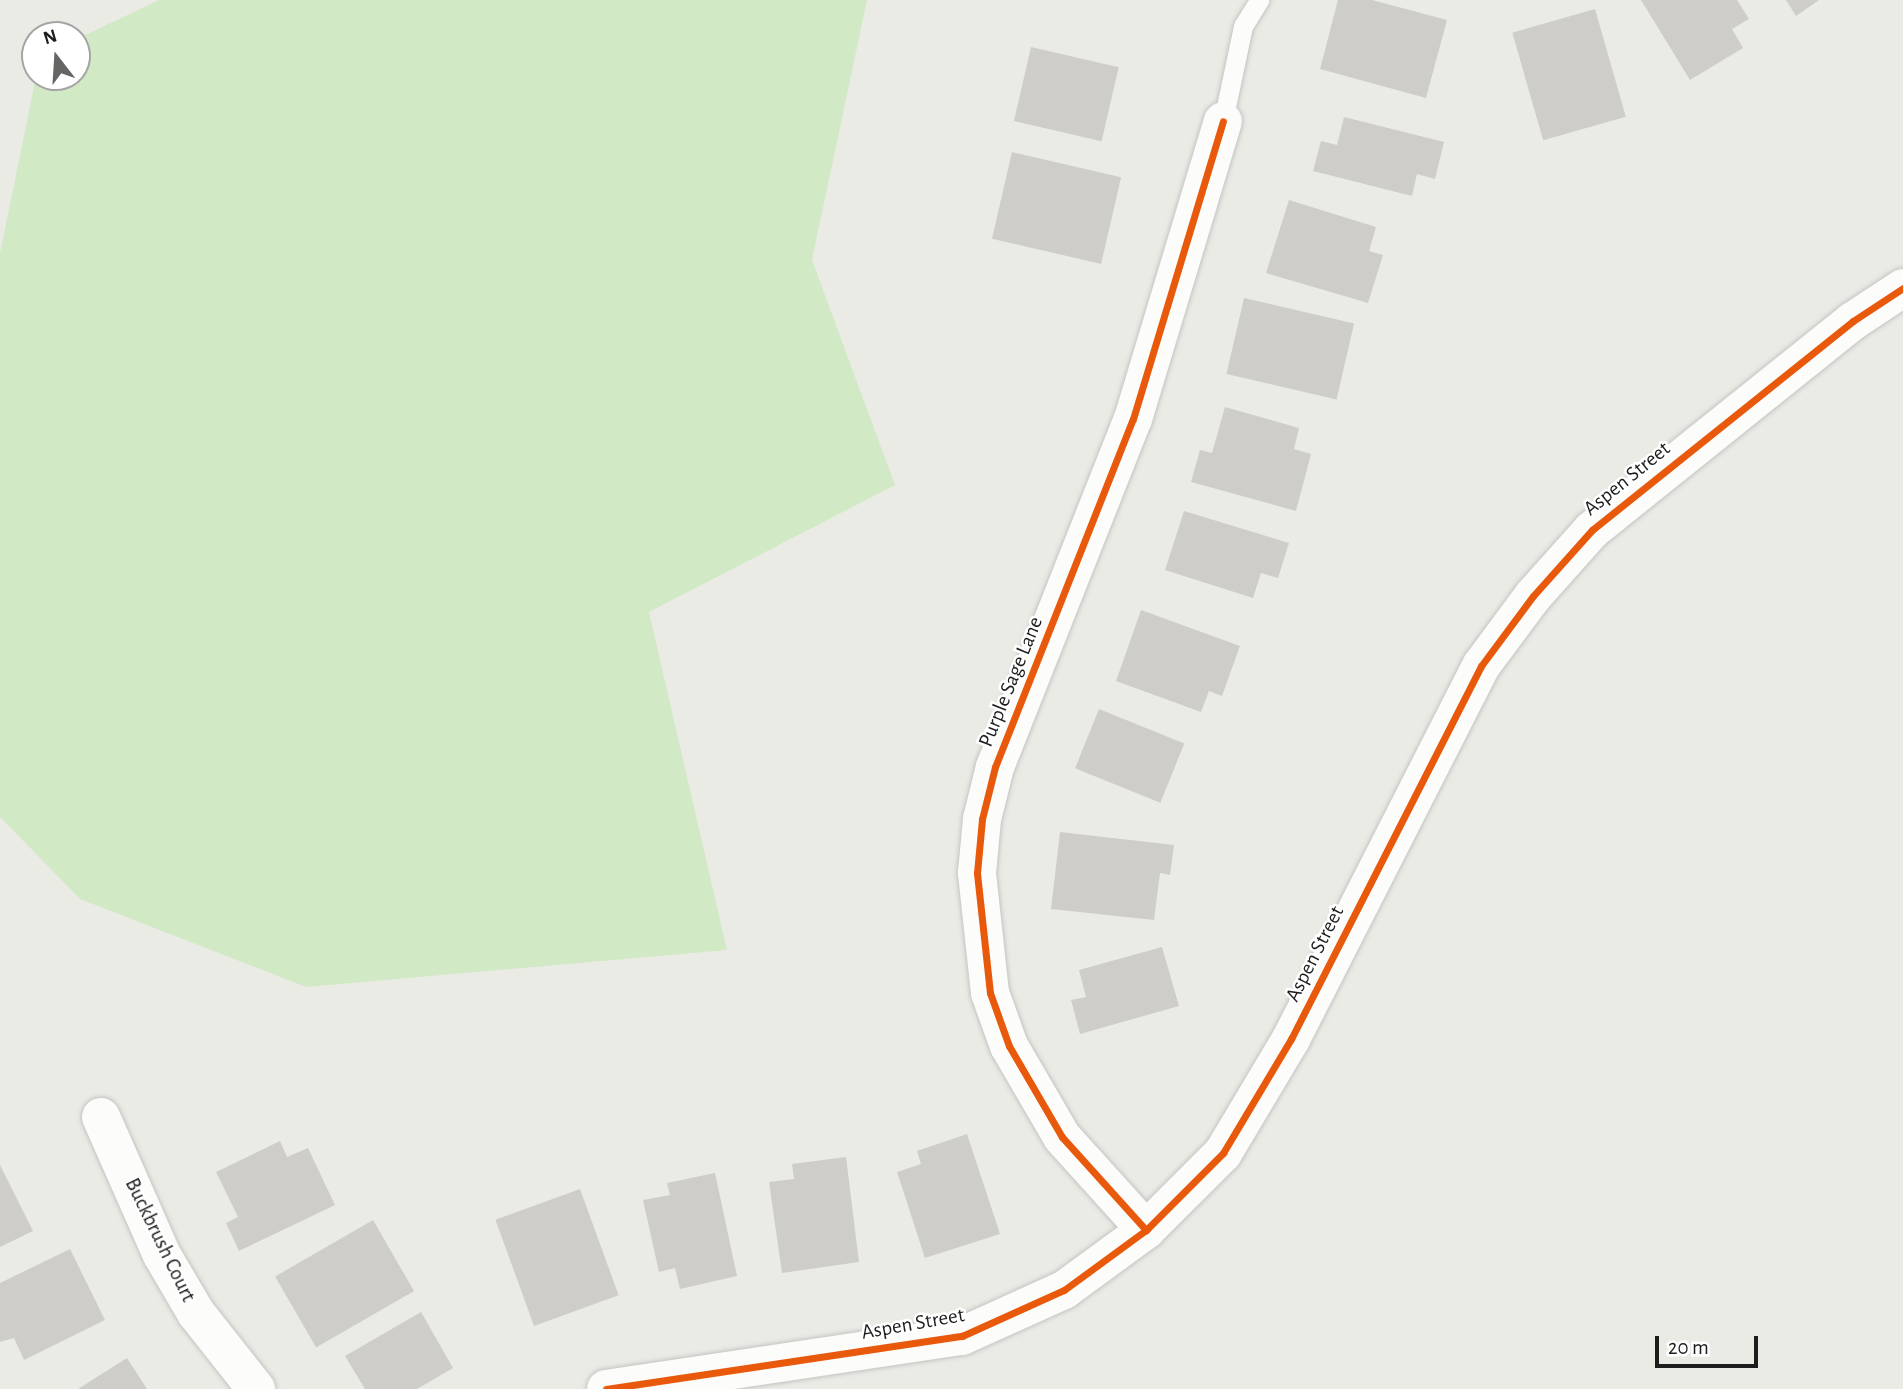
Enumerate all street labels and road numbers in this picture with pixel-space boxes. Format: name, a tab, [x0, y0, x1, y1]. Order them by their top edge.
street label: Aspen Street	[1579, 436, 1675, 522]
street label: Purple Sage Lane	[973, 613, 1049, 751]
street label: Aspen Street	[1280, 902, 1350, 1006]
street label: Buckbrush Court	[119, 1174, 201, 1306]
street label: Aspen Street	[860, 1303, 966, 1345]

